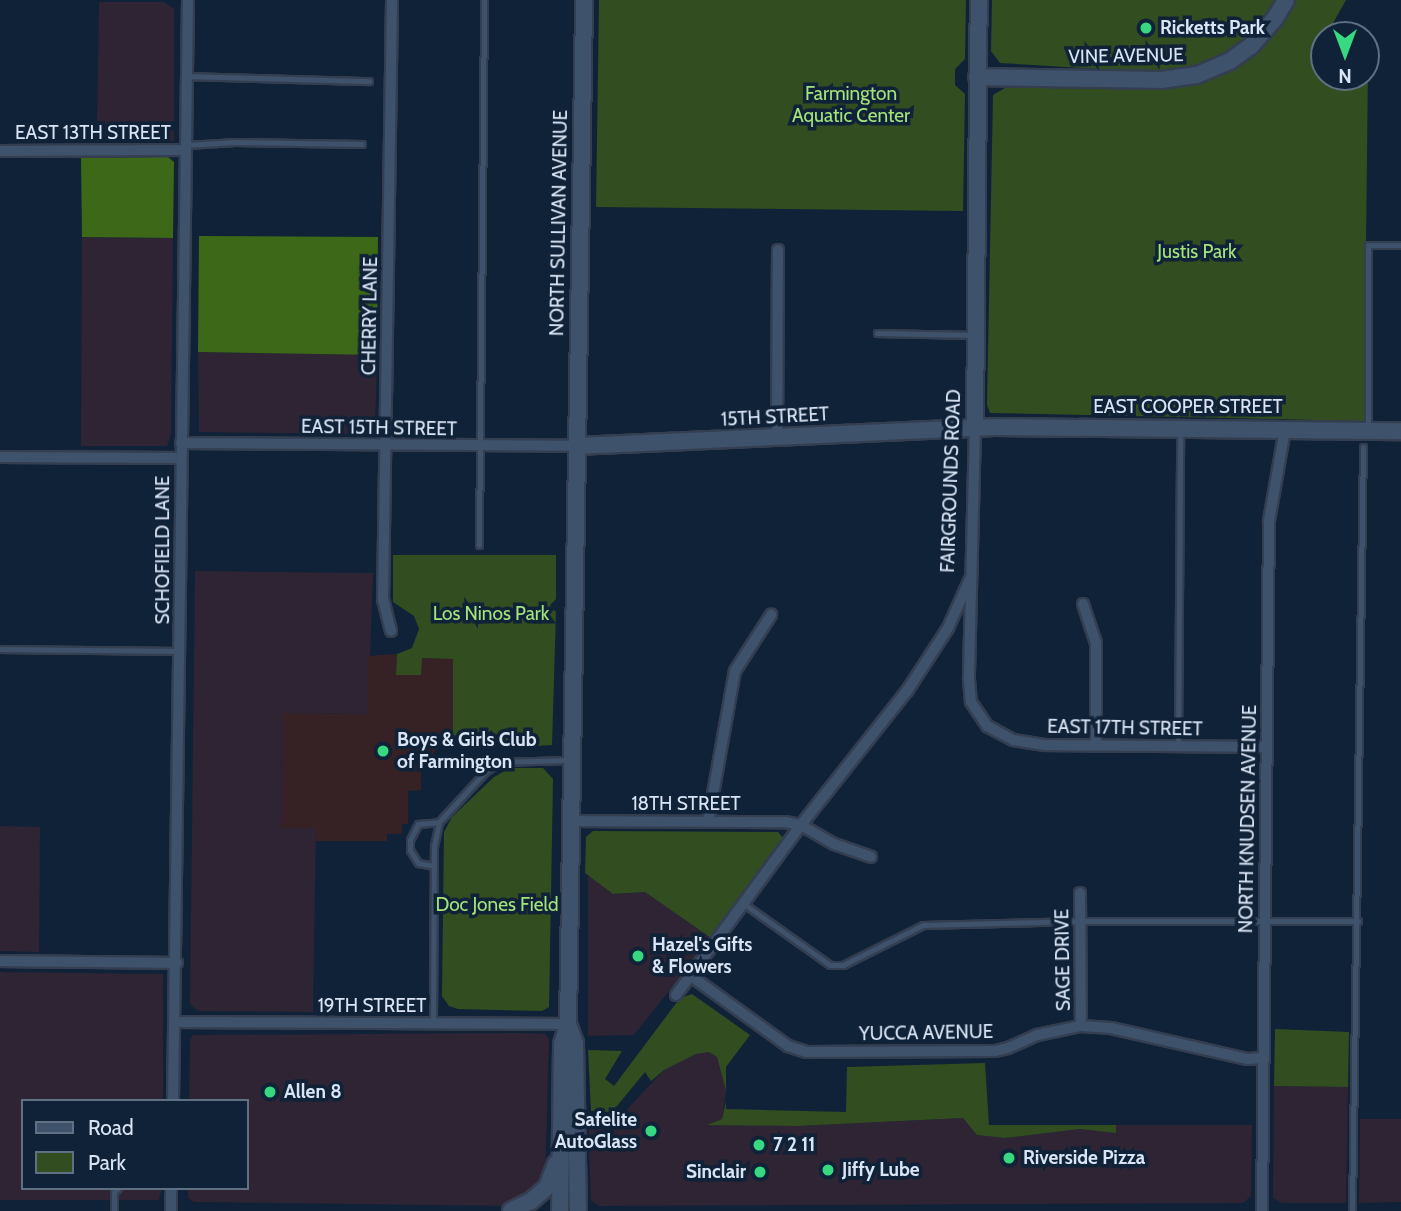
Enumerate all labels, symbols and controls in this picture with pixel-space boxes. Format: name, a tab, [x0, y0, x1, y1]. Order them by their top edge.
place label: Ricketts Park	[1160, 17, 1265, 39]
marker: Ricketts Park	[1138, 20, 1154, 36]
north arrow	[1310, 21, 1380, 91]
street label: VINE AVENUE	[1068, 44, 1184, 68]
text: N	[1338, 64, 1352, 87]
park label: Farmington Aquatic Center	[792, 83, 910, 127]
street label: NORTH SULLIVAN AVENUE	[546, 110, 572, 336]
street label: EAST 13TH STREET	[15, 122, 171, 144]
park label: Justis Park	[1157, 241, 1237, 263]
street label: CHERRY LANE	[358, 257, 382, 375]
street label: FAIRGROUNDS ROAD	[936, 389, 966, 573]
street label: EAST COOPER STREET	[1093, 396, 1283, 418]
street label: 15TH STREET	[720, 403, 830, 431]
street label: EAST 15TH STREET	[301, 415, 457, 441]
street label: SCHOFIELD LANE	[152, 476, 174, 624]
park label: Los Ninos Park	[433, 603, 549, 625]
street label: NORTH KNUDSEN AVENUE	[1235, 705, 1261, 933]
street label: EAST 17TH STREET	[1047, 715, 1203, 741]
place label: Boys & Girls Club of Farmington	[397, 729, 537, 773]
marker: Boys & Girls Club of Farmington	[375, 743, 391, 759]
street label: 18TH STREET	[631, 793, 741, 815]
park label: Doc Jones Field	[435, 894, 559, 916]
street label: SAGE DRIVE	[1051, 909, 1075, 1011]
place label: Hazel's Gifts & Flowers	[652, 934, 752, 978]
marker: Hazel's Gifts & Flowers	[630, 948, 646, 964]
street label: 19TH STREET	[318, 995, 426, 1017]
street label: YUCCA AVENUE	[859, 1020, 993, 1046]
place label: Allen 8	[284, 1081, 342, 1103]
marker: Allen 8	[262, 1084, 278, 1100]
legend	[21, 1099, 248, 1190]
place label: Safelite AutoGlass	[555, 1109, 637, 1153]
text: Road	[88, 1115, 134, 1140]
marker: Safelite AutoGlass	[643, 1123, 659, 1139]
place label: 7 2 11	[773, 1134, 815, 1156]
marker: 7 2 11	[751, 1137, 767, 1153]
place label: Riverside Pizza	[1023, 1147, 1145, 1169]
text: Park	[88, 1150, 126, 1175]
marker: Riverside Pizza	[1001, 1150, 1017, 1166]
place label: Jiffy Lube	[842, 1159, 920, 1181]
place label: Sinclair	[686, 1161, 746, 1183]
marker: Jiffy Lube	[820, 1162, 836, 1178]
marker: Sinclair	[752, 1164, 768, 1180]

